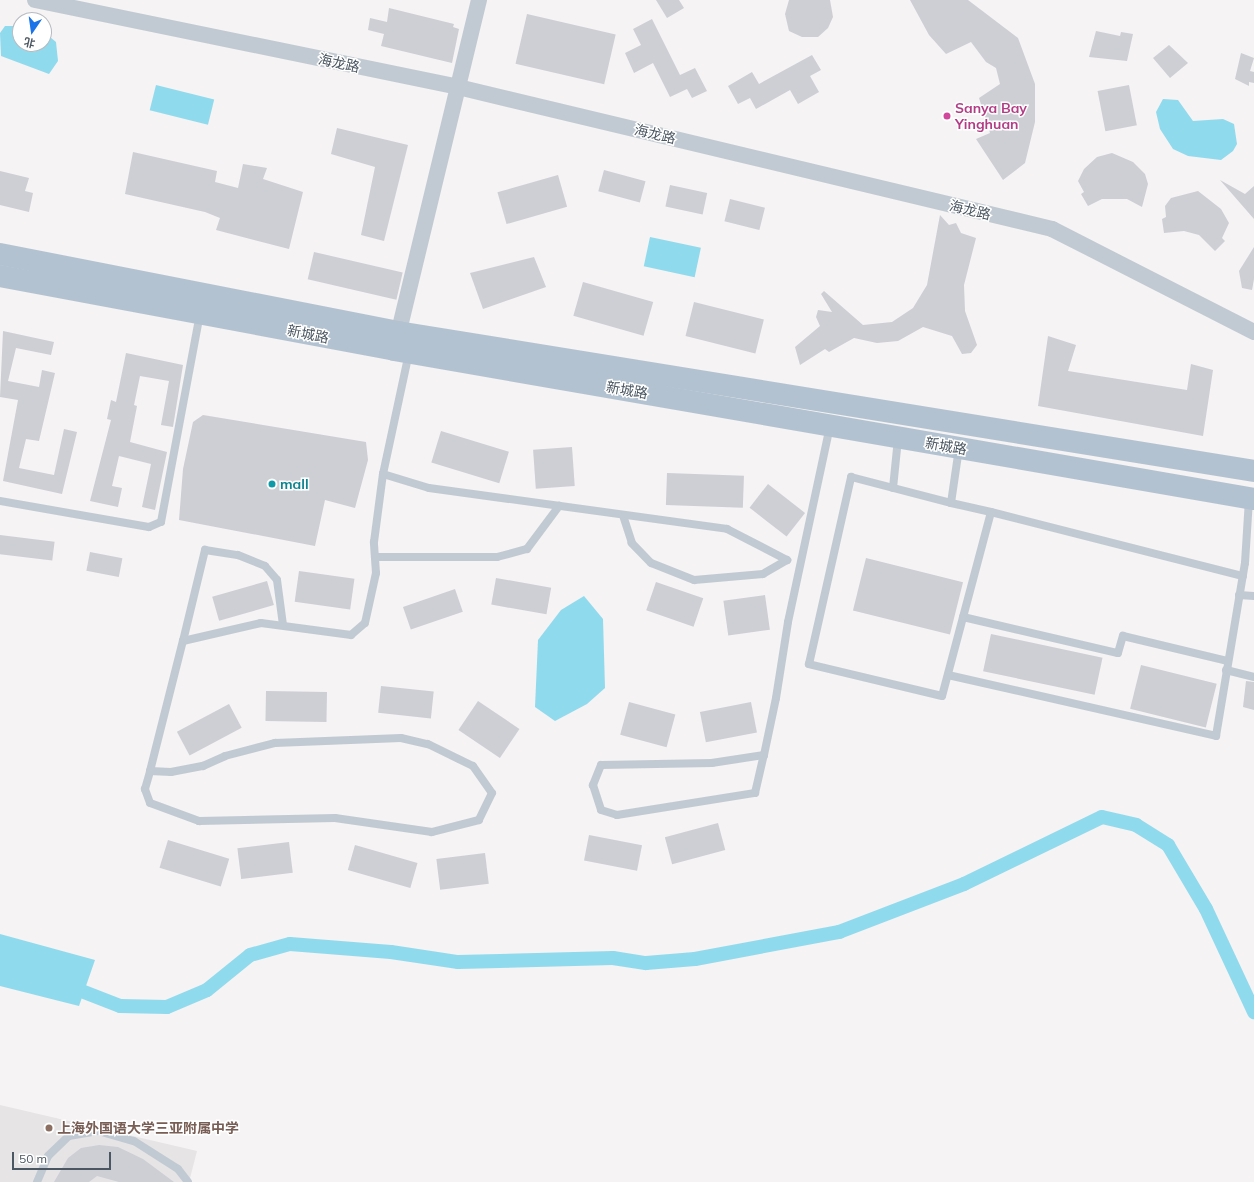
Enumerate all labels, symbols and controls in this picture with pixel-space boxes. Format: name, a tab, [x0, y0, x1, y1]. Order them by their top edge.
north arrow	[12, 12, 52, 52]
text: 北	[23, 35, 36, 51]
street label: 海龙路	[317, 50, 361, 76]
place label: Sanya Bay Yinghuan	[955, 100, 1027, 132]
marker: Sanya Bay Yinghuan	[942, 111, 952, 121]
street label: 海龙路	[633, 121, 677, 147]
street label: 海龙路	[948, 197, 992, 223]
street label: 新城路	[286, 322, 330, 346]
street label: 新城路	[605, 378, 649, 402]
street label: 新城路	[924, 434, 968, 458]
place label: mall	[280, 476, 309, 492]
marker: mall	[267, 479, 277, 489]
place label: 上海外国语大学三亚附属中学	[57, 1120, 239, 1136]
marker: 上海外国语大学三亚附属中学	[44, 1123, 54, 1133]
scale bar	[14, 1144, 113, 1170]
text: 50 m	[19, 1151, 47, 1166]

